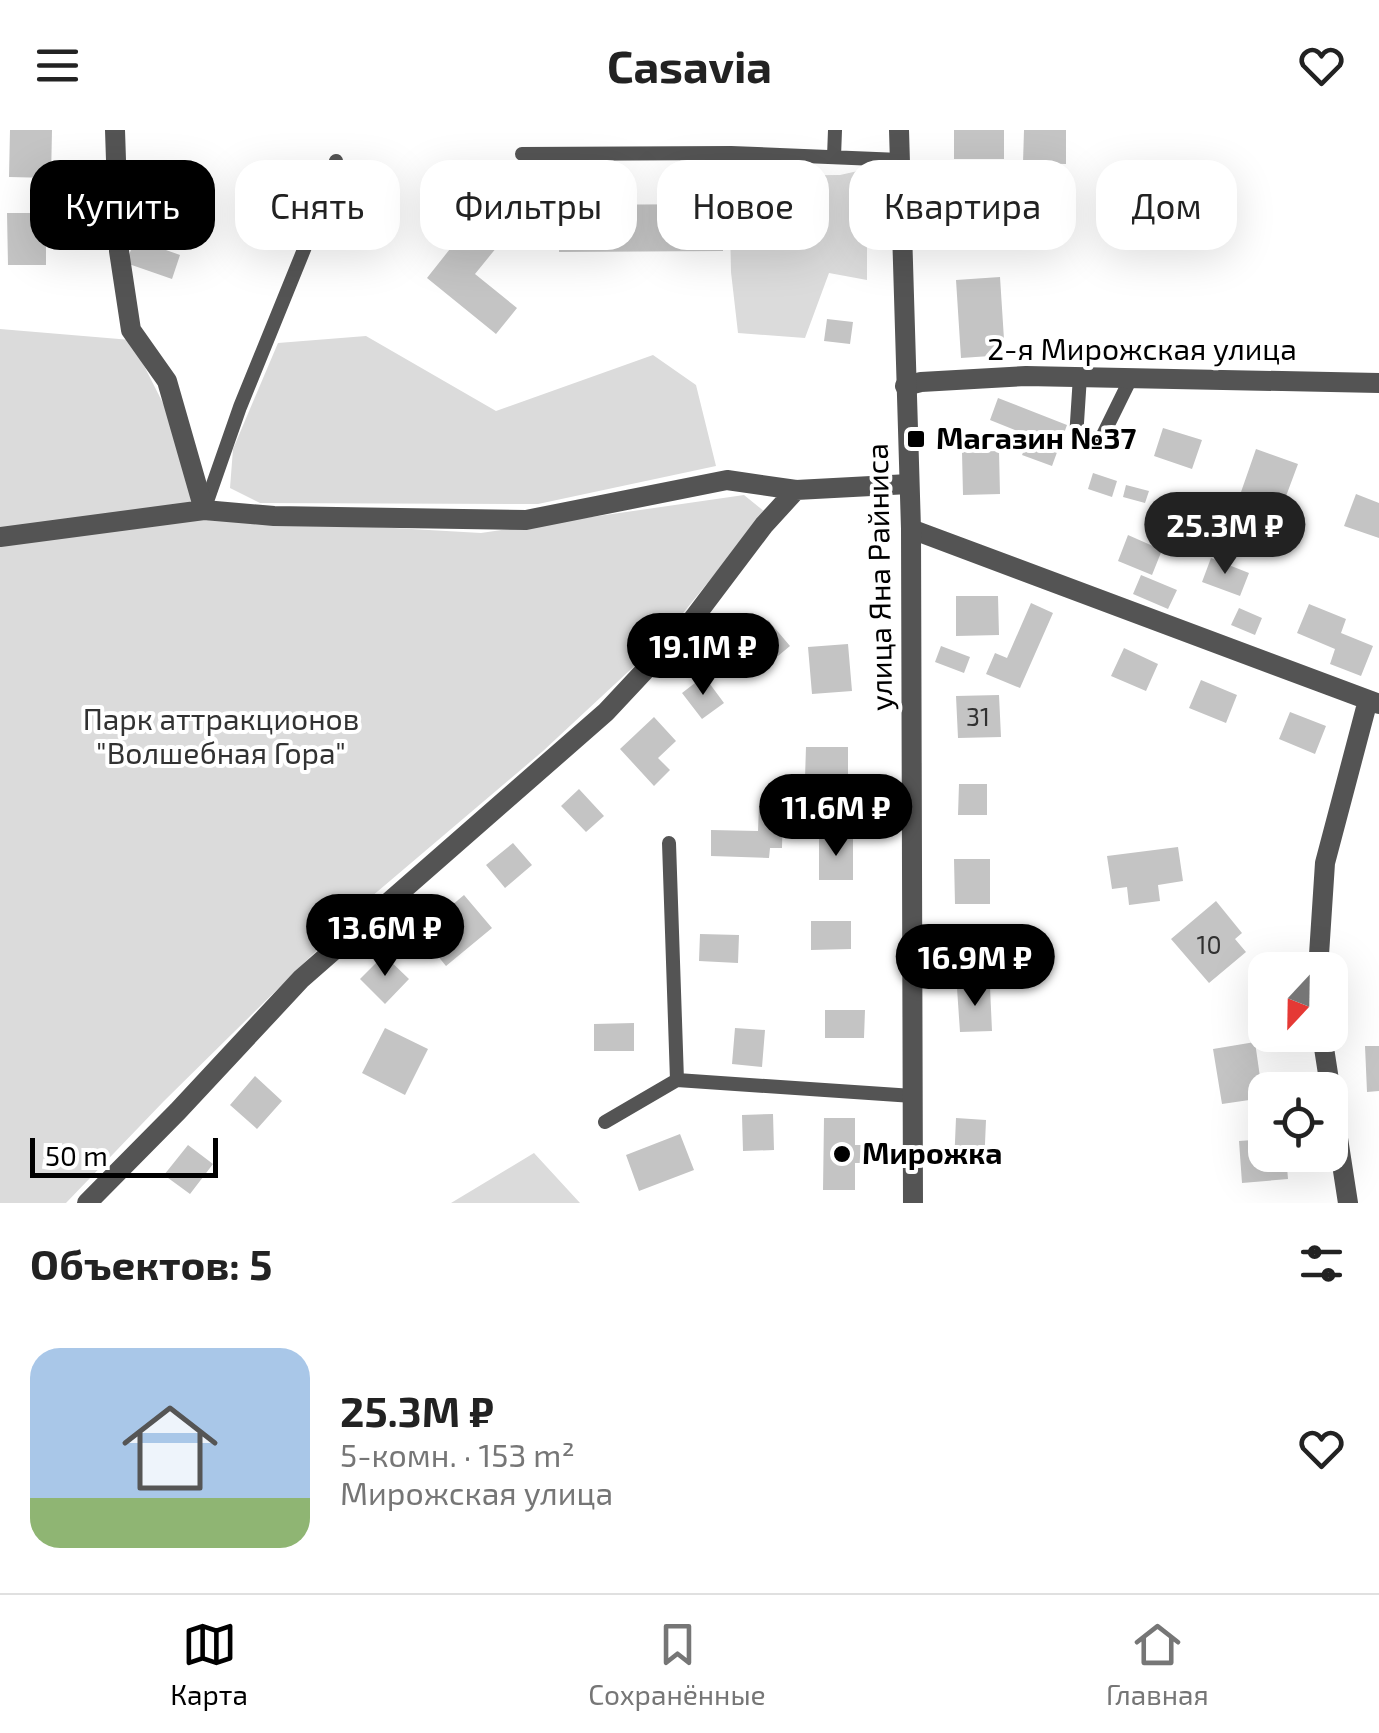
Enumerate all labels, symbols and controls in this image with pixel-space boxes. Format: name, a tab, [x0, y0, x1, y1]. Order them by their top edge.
icon: menu	[30, 38, 85, 93]
text: Casavia	[607, 38, 772, 92]
icon: heart	[1294, 38, 1349, 93]
chip: Купить	[30, 160, 215, 250]
chip: Снять	[235, 160, 400, 250]
chip: Фильтры	[420, 160, 637, 250]
chip: Новое	[657, 160, 829, 250]
chip: Квартира	[849, 160, 1076, 250]
chip: Дом	[1096, 160, 1237, 250]
street label: 2-я Мирожская улица	[987, 330, 1297, 367]
place label: Магазин №37	[936, 419, 1137, 455]
marker: Магазин №37	[905, 428, 927, 450]
street label: улица Яна Райниса	[858, 443, 899, 711]
pin: 25.3M ₽	[1133, 492, 1317, 577]
text: 25.3M ₽	[1166, 505, 1284, 543]
pin: 19.1M ₽	[611, 613, 795, 698]
text: 19.1M ₽	[649, 626, 757, 664]
park label: Парк аттракционов "Волшебная Гора"	[83, 700, 359, 770]
house number: 31	[966, 701, 990, 731]
pin: 11.6M ₽	[744, 774, 928, 859]
text: 11.6M ₽	[781, 787, 891, 825]
pin: 13.6M ₽	[293, 894, 477, 979]
text: 13.6M ₽	[328, 907, 442, 945]
pin: 16.9M ₽	[883, 924, 1067, 1009]
house number: 10	[1196, 929, 1222, 959]
text: 16.9M ₽	[918, 937, 1032, 975]
north arrow	[1248, 952, 1348, 1052]
map controls	[1248, 952, 1348, 1172]
button: locate	[1248, 1072, 1348, 1172]
scale bar	[30, 1133, 218, 1178]
place label: Мирожка	[862, 1134, 1002, 1170]
text: 50 m	[45, 1138, 108, 1172]
marker: Мирожка	[831, 1143, 853, 1165]
icon: filters	[1294, 1236, 1349, 1291]
text: Объектов: 5	[30, 1238, 272, 1288]
text: 25.3M ₽	[340, 1385, 494, 1435]
icon: home	[110, 1388, 230, 1508]
icon: heart	[1294, 1421, 1349, 1476]
text: 5-комн. · 153 m²	[340, 1435, 575, 1473]
text: Мирожская улица	[340, 1473, 613, 1511]
tab: Карта	[170, 1617, 248, 1711]
tab: Сохранённые	[588, 1617, 766, 1711]
tab: Главная	[1106, 1617, 1209, 1711]

